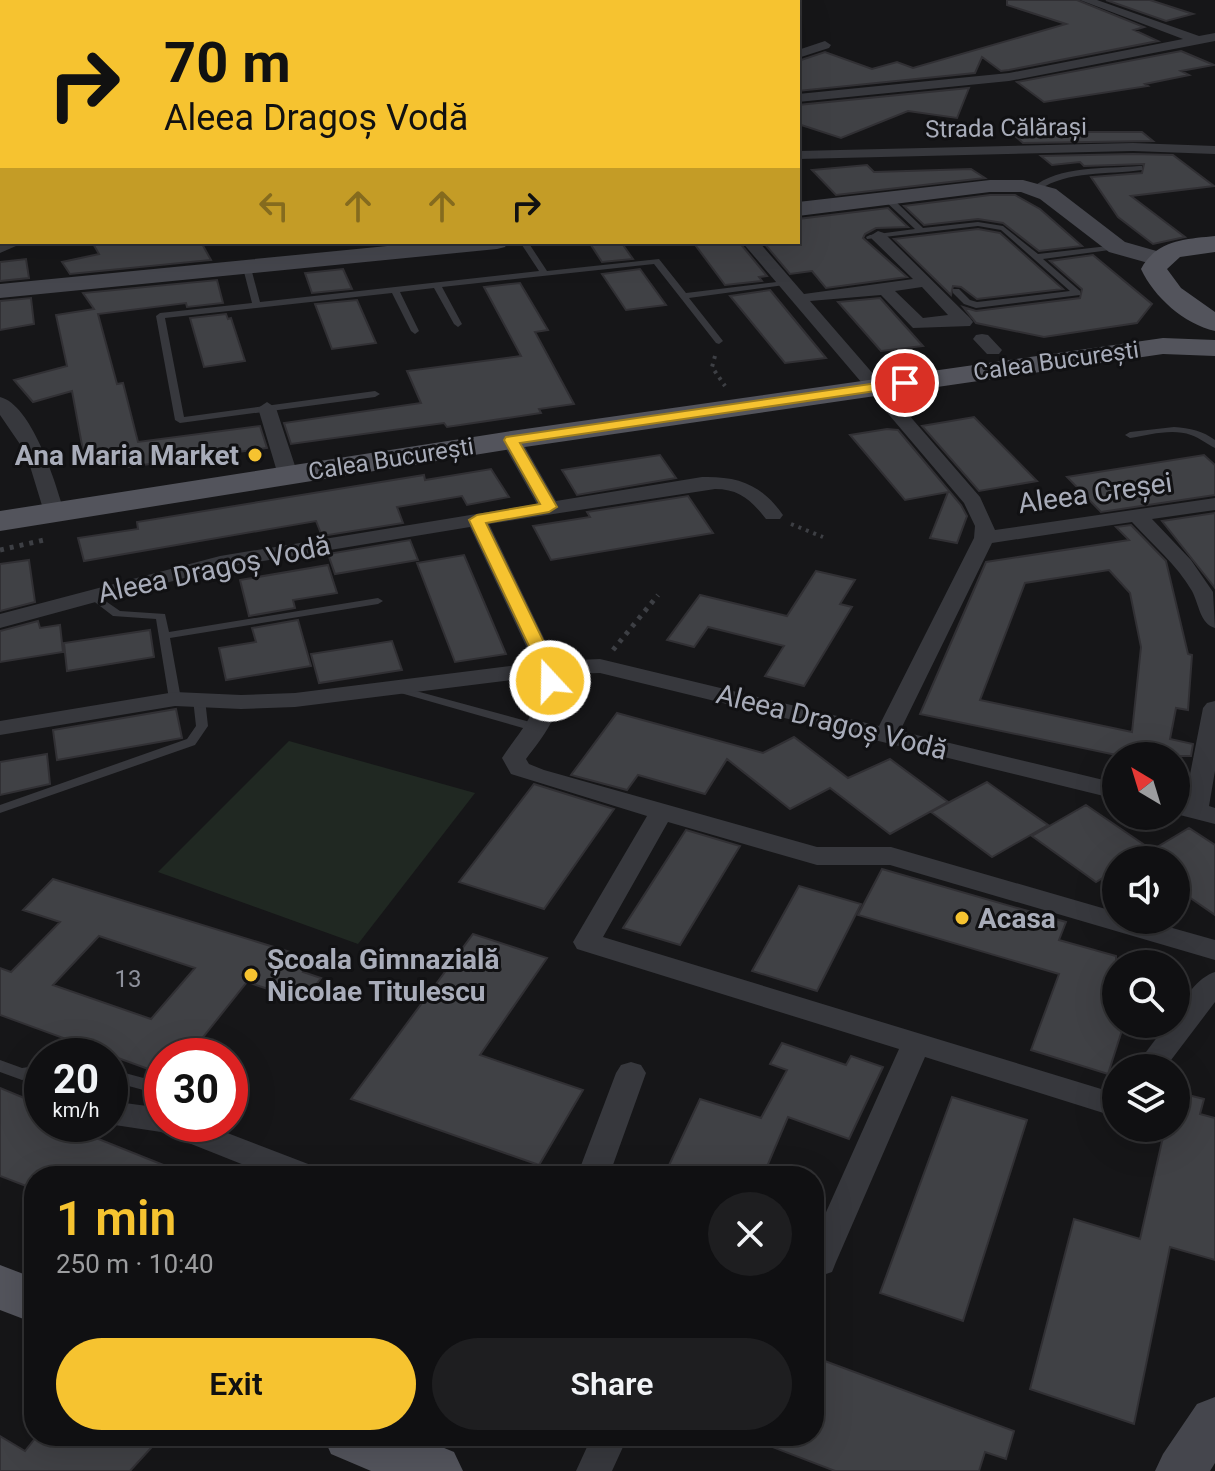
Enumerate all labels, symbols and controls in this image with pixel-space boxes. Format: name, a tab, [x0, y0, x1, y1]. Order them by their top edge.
text: 70 m	[164, 30, 291, 96]
icon: right	[32, 32, 136, 136]
text: Aleea Dragoș Vodă	[164, 97, 468, 139]
street label: Strada Călărași	[925, 113, 1087, 143]
icon: left	[252, 184, 296, 228]
icon: ahead	[336, 184, 380, 228]
icon: ahead	[420, 184, 464, 228]
icon: right	[504, 184, 548, 228]
street label: Calea București	[971, 336, 1141, 386]
pin	[871, 349, 939, 417]
icon: arrive	[883, 361, 927, 405]
street label: Calea București	[306, 432, 476, 486]
place label: Ana Maria Market	[15, 439, 239, 472]
marker: Ana Maria Market	[246, 446, 264, 464]
street label: Aleea Creșei	[1016, 466, 1174, 520]
street label: Aleea Dragoș Vodă	[95, 528, 333, 610]
position arrow	[508, 639, 592, 723]
street label: Aleea Dragoș Vodă	[713, 677, 951, 767]
north arrow	[1102, 742, 1190, 830]
map controls	[1102, 742, 1190, 1142]
button: sound	[1102, 846, 1190, 934]
place label: Acasa	[978, 902, 1056, 935]
marker: Acasa	[953, 909, 971, 927]
place label: Școala Gimnazială Nicolae Titulescu	[267, 943, 499, 1008]
button: search	[1102, 950, 1190, 1038]
house number: 13	[115, 965, 141, 993]
marker: Școala Gimnazială Nicolae Titulescu	[242, 966, 260, 984]
speed limit sign: 30	[144, 1038, 248, 1142]
button: layers	[1102, 1054, 1190, 1142]
text: 20	[53, 1056, 99, 1103]
text: km/h	[53, 1098, 99, 1122]
text: 1 min	[56, 1190, 176, 1247]
button: close	[708, 1192, 792, 1276]
text: 250 m · 10:40	[56, 1249, 214, 1279]
button: Exit	[56, 1338, 416, 1430]
button: Share	[432, 1338, 792, 1430]

